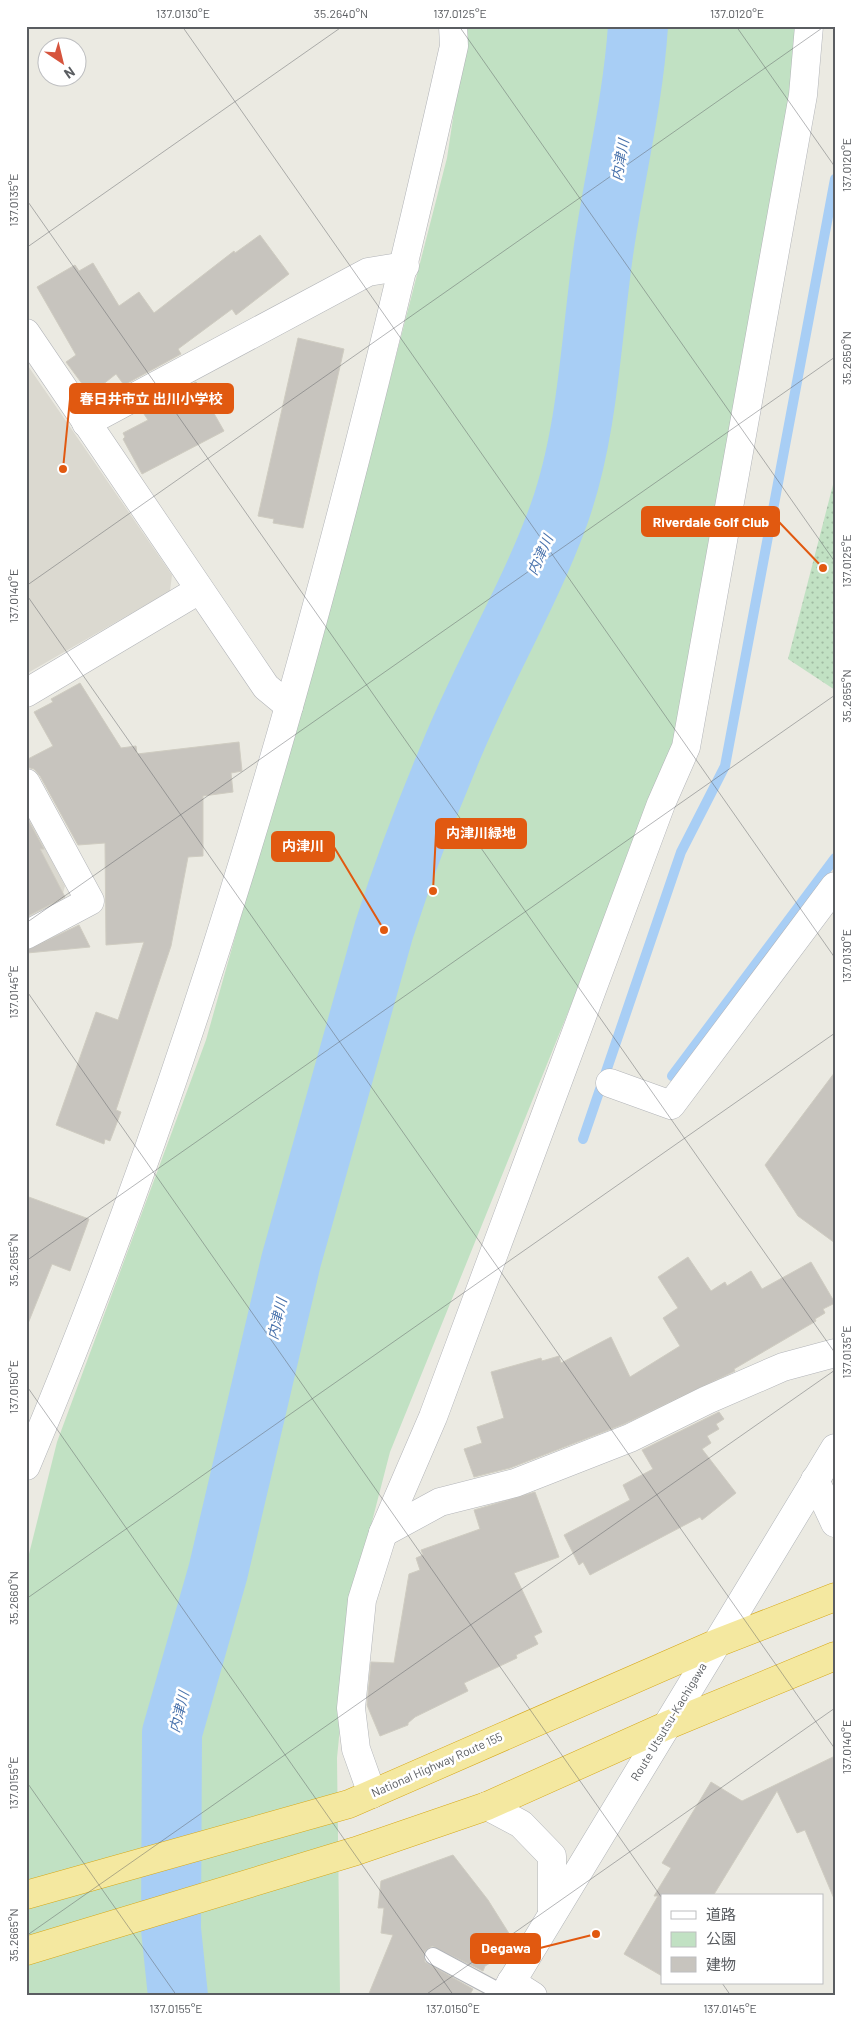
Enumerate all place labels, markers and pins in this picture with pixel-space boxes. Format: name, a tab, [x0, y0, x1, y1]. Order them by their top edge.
callout: 春日井市立 出川小学校	[70, 384, 233, 413]
callout: Riverdale Golf Club	[642, 507, 779, 536]
callout: 内津川緑地	[436, 819, 526, 848]
callout: 内津川	[272, 832, 334, 861]
callout: Degawa	[471, 1934, 540, 1963]

